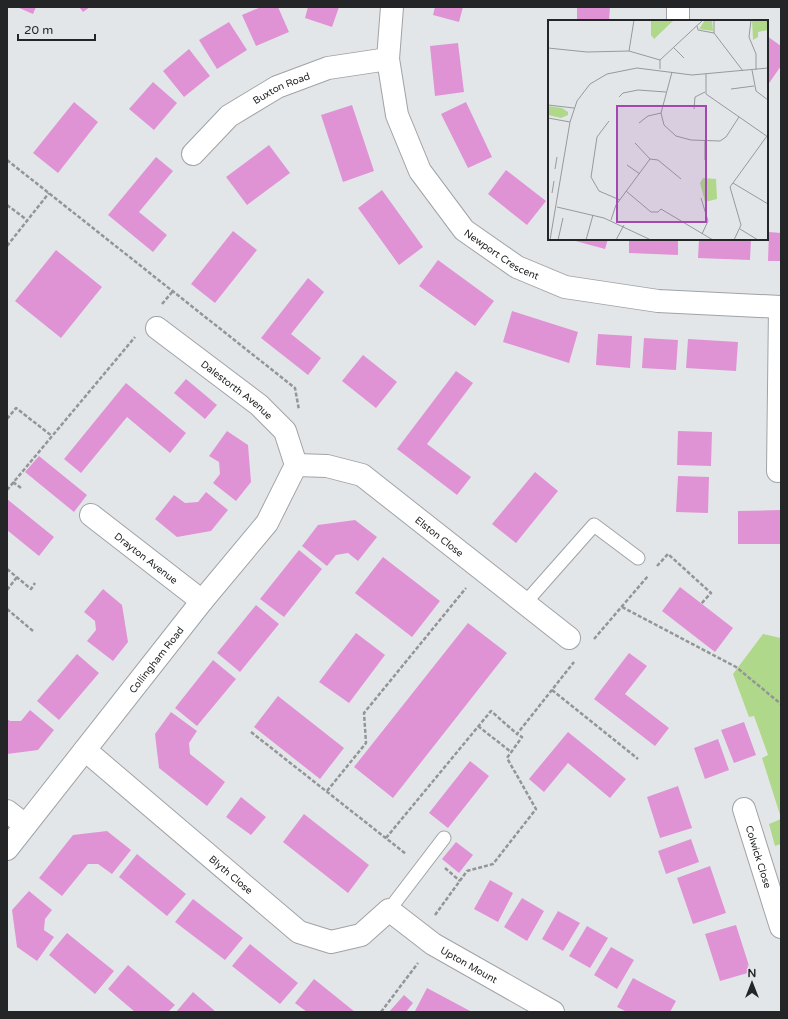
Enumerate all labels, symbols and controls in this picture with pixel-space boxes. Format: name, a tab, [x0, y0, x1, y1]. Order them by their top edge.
scale bar	[18, 16, 95, 42]
inset map	[548, 20, 768, 240]
text: 20 m	[24, 23, 53, 37]
street label: Buxton Road	[251, 70, 312, 107]
street label: Newport Crescent	[462, 227, 541, 283]
street label: Dalestorth Avenue	[198, 358, 275, 422]
street label: Elston Close	[412, 514, 466, 560]
street label: Drayton Avenue	[112, 530, 180, 587]
street label: Collingham Road	[127, 624, 187, 696]
street label: Colwick Close	[743, 824, 774, 890]
street label: Blyth Close	[206, 853, 255, 897]
street label: Upton Mount	[438, 944, 500, 986]
north arrow	[732, 963, 772, 1003]
text: N	[748, 967, 756, 980]

